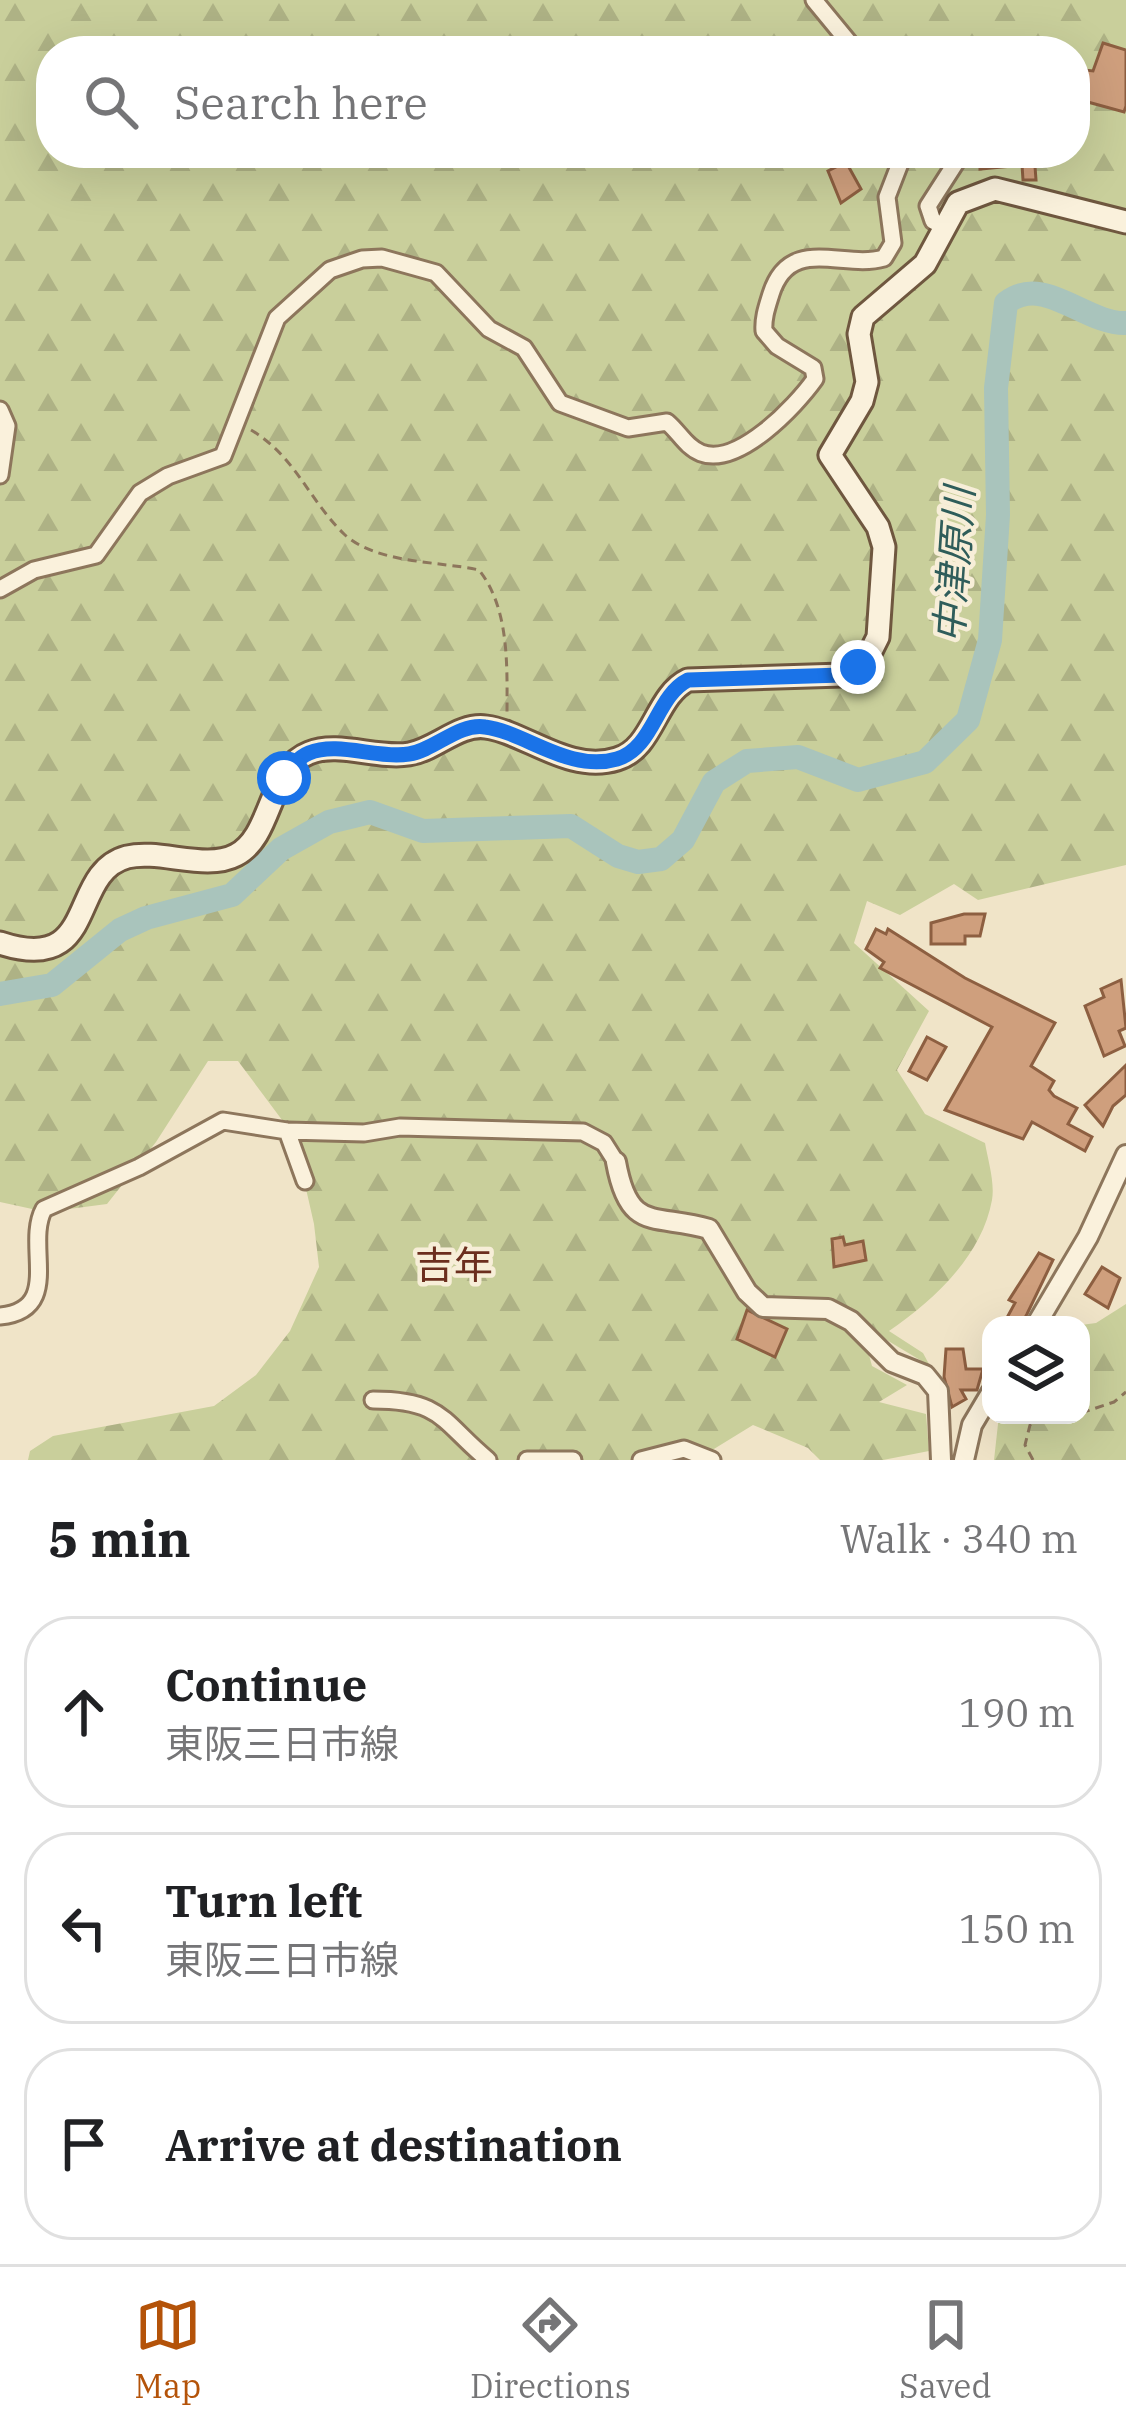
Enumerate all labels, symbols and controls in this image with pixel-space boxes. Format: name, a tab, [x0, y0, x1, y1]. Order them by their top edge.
search box	[36, 36, 1090, 168]
icon: search	[78, 69, 144, 135]
text: Search here	[174, 73, 428, 131]
water label: 中津原川	[923, 481, 985, 645]
route end	[831, 640, 885, 694]
route start	[257, 751, 311, 805]
district label: 吉年	[415, 1239, 493, 1290]
map controls	[982, 1316, 1090, 1424]
button: layers	[982, 1316, 1090, 1424]
text: 5 min	[48, 1505, 191, 1571]
text: Walk · 340 m	[840, 1513, 1078, 1564]
text: Continue	[165, 1655, 367, 1713]
icon: ahead	[51, 1679, 117, 1745]
text: 190 m	[959, 1687, 1075, 1738]
text: 東阪三日市線	[165, 1718, 399, 1769]
text: Turn left	[165, 1871, 362, 1929]
icon: left	[51, 1895, 117, 1961]
text: 150 m	[959, 1903, 1075, 1954]
text: 東阪三日市線	[165, 1934, 399, 1985]
icon: arrive	[51, 2111, 117, 2177]
text: Arrive at destination	[165, 2115, 622, 2173]
tab: Map	[134, 2292, 201, 2407]
tab: Directions	[470, 2292, 631, 2407]
tab: Saved	[899, 2292, 992, 2407]

